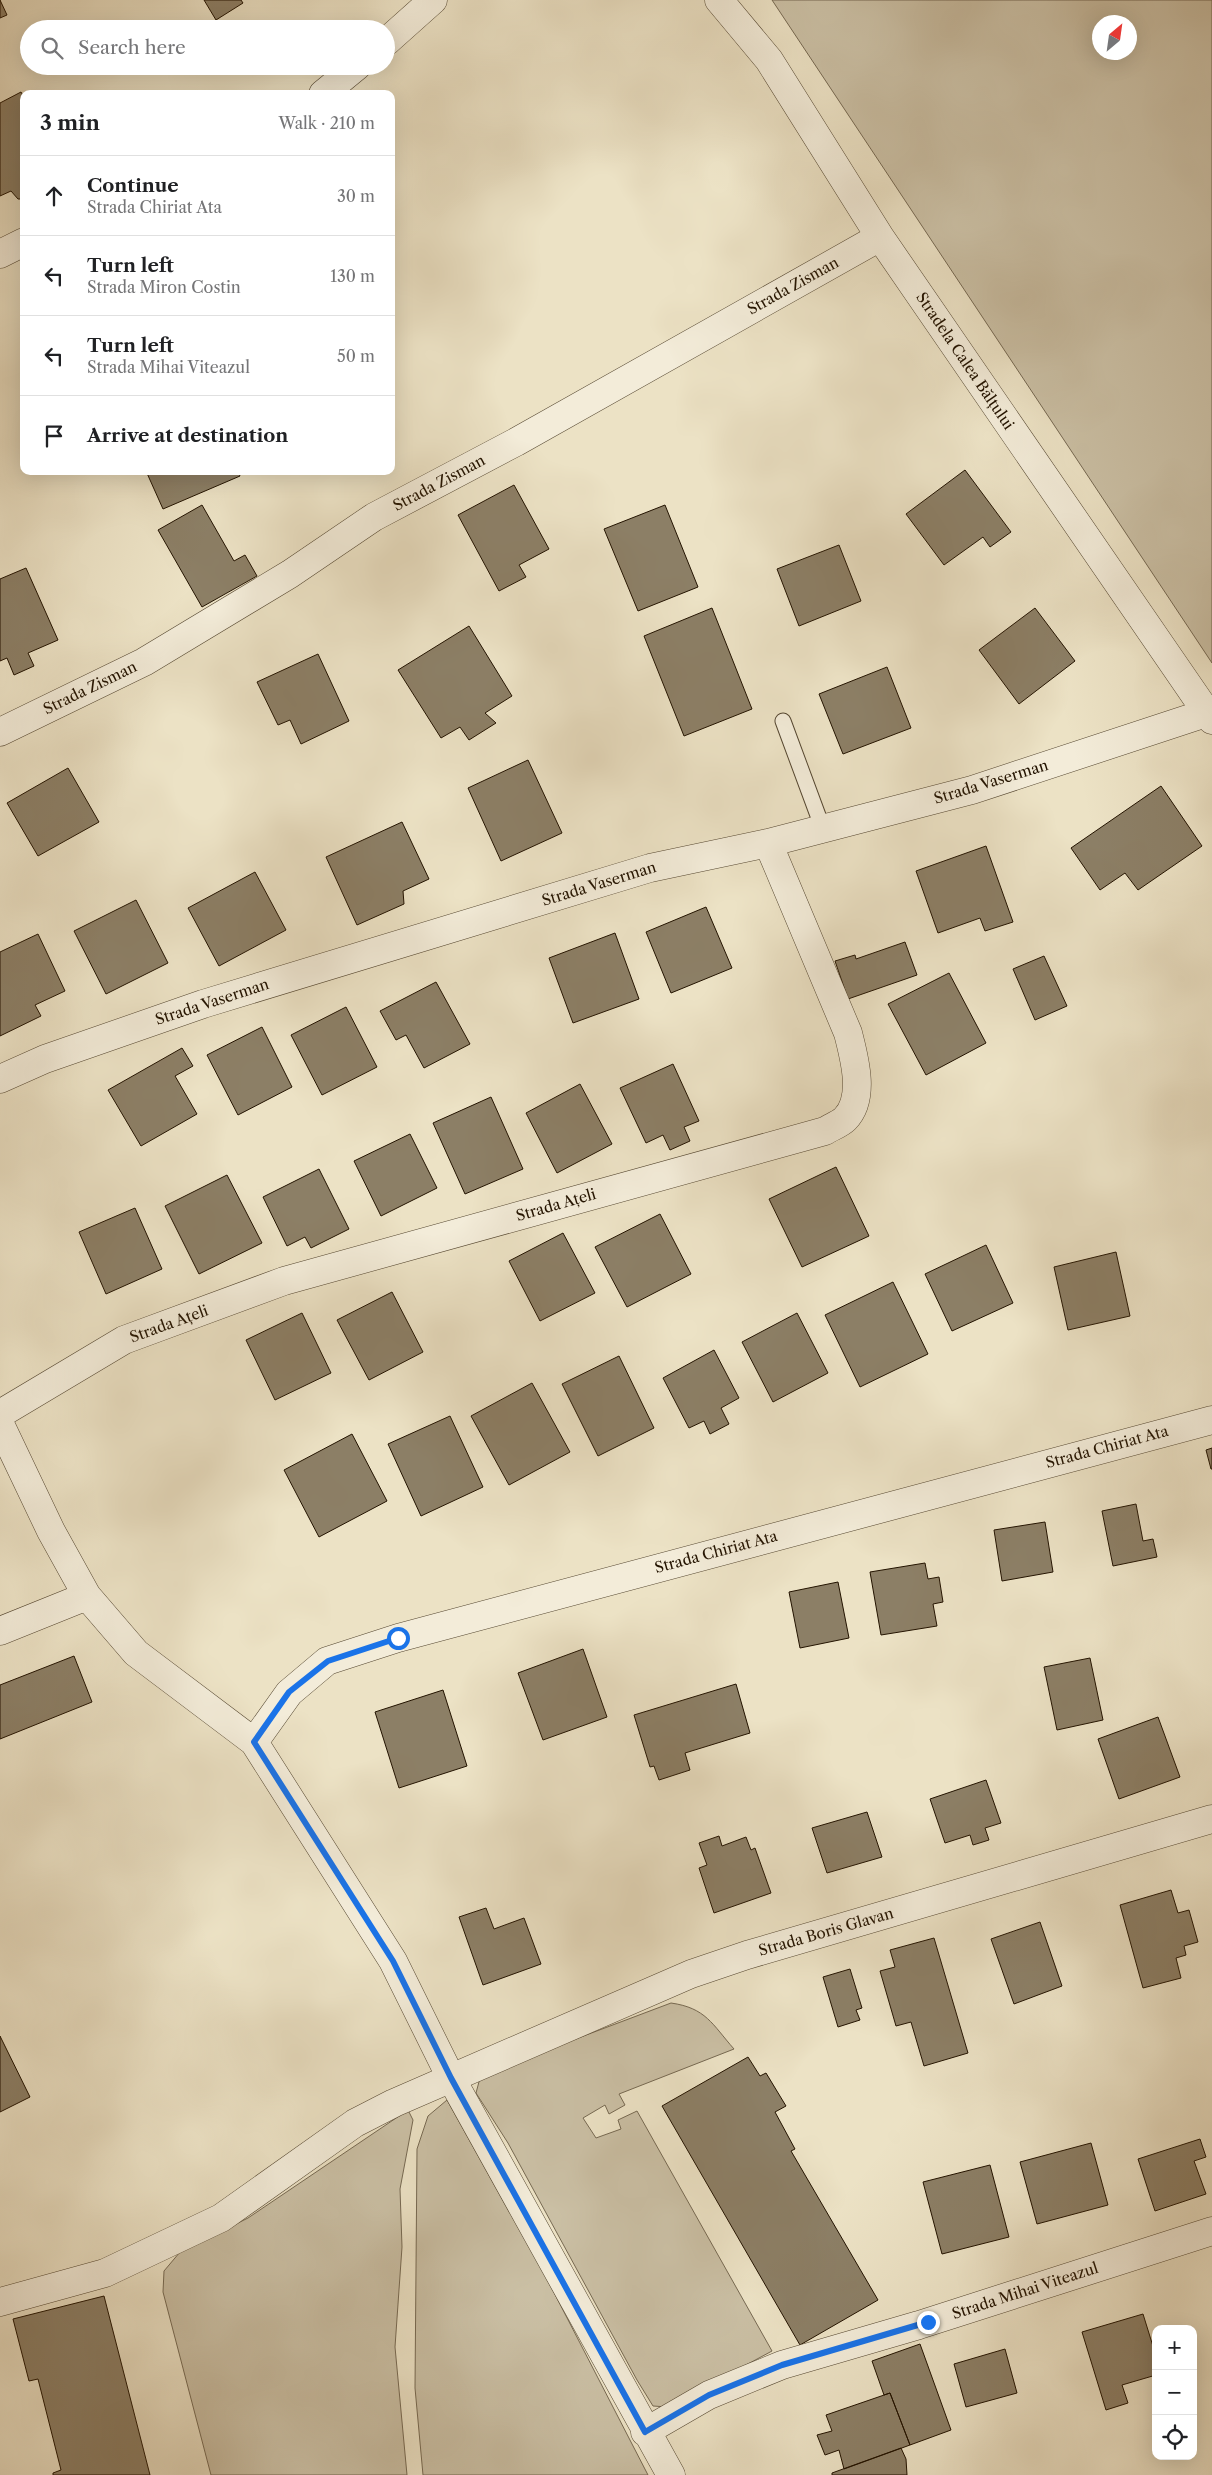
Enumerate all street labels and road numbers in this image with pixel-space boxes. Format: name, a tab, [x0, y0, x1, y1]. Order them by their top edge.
street label: Strada Zisman	[744, 252, 842, 319]
street label: Stradela Calea Bălțului	[912, 288, 1019, 433]
street label: Strada Zisman	[389, 450, 489, 515]
street label: Strada Zisman	[40, 656, 140, 718]
street label: Strada Vaserman	[931, 755, 1051, 808]
street label: Strada Vaserman	[539, 857, 659, 910]
street label: Strada Vaserman	[153, 974, 272, 1029]
street label: Strada Ațeli	[514, 1184, 598, 1225]
street label: Strada Ațeli	[127, 1300, 211, 1347]
street label: Strada Chiriat Ata	[1043, 1421, 1170, 1472]
street label: Strada Chiriat Ata	[652, 1526, 779, 1577]
street label: Strada Boris Glavan	[756, 1903, 896, 1960]
street label: Strada Mihai Viteazul	[949, 2258, 1101, 2323]

